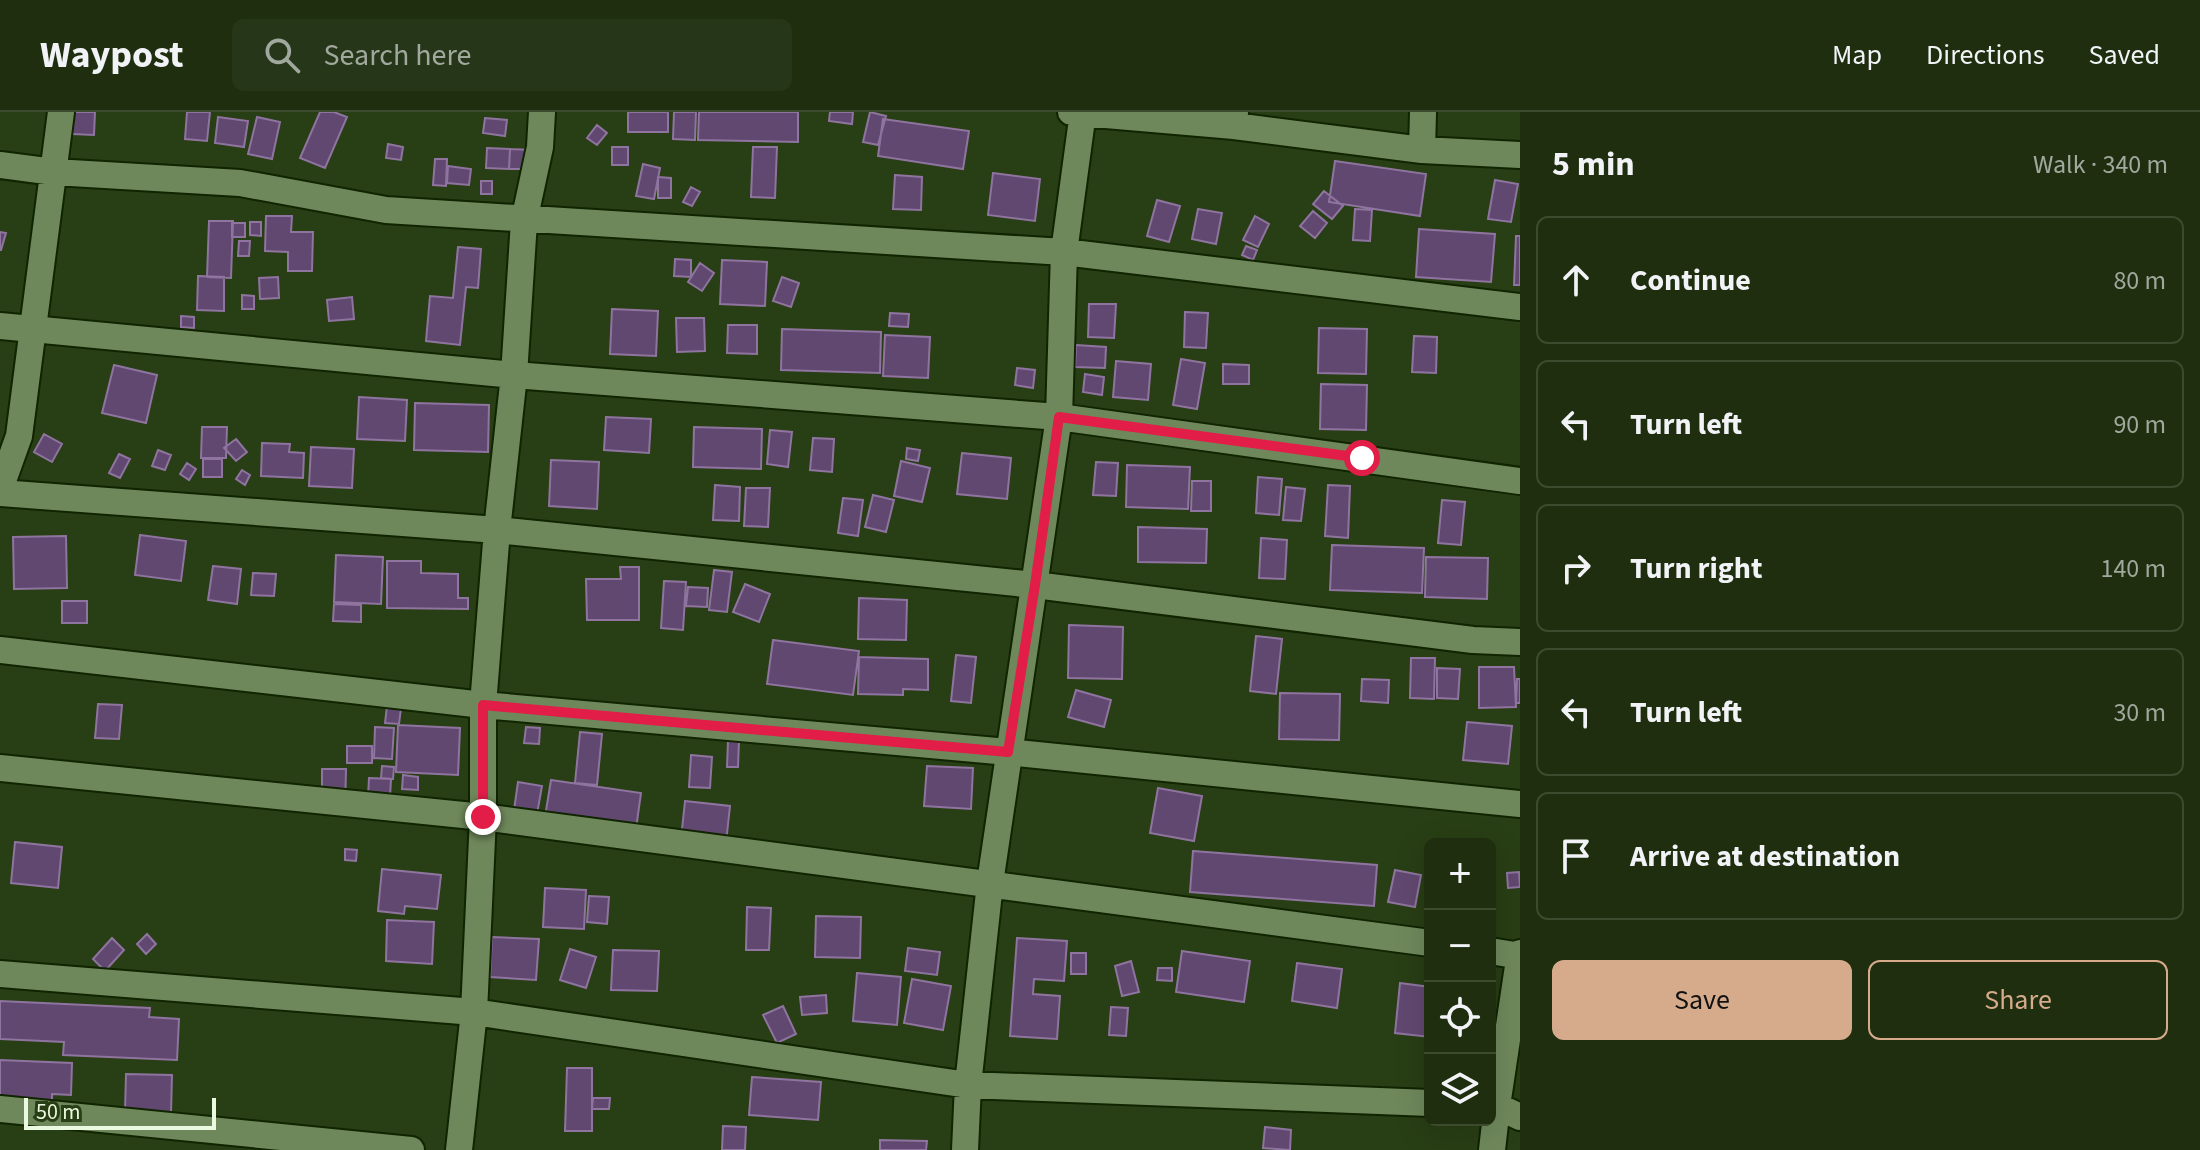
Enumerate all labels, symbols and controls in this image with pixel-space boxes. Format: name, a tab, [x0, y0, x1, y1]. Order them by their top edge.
search box	[232, 19, 792, 91]
text: Waypost	[40, 28, 184, 82]
icon: search	[260, 33, 304, 77]
text: Search here	[324, 34, 471, 77]
text: Map	[1832, 35, 1882, 75]
text: Directions	[1926, 35, 2045, 75]
text: Saved	[2089, 35, 2160, 75]
text: 5 min	[1552, 140, 1635, 189]
text: Walk · 340 m	[2033, 146, 2168, 183]
icon: ahead	[1554, 258, 1598, 302]
text: Continue	[1630, 259, 1751, 302]
text: 80 m	[2113, 262, 2166, 299]
icon: left	[1554, 402, 1598, 446]
text: Turn left	[1630, 403, 1742, 446]
text: 90 m	[2113, 406, 2166, 443]
route start	[1344, 440, 1380, 476]
icon: right	[1554, 546, 1598, 590]
text: Turn right	[1630, 547, 1762, 590]
text: 140 m	[2100, 550, 2166, 587]
icon: left	[1554, 690, 1598, 734]
text: Turn left	[1630, 691, 1742, 734]
text: 30 m	[2113, 694, 2166, 731]
route end	[465, 799, 501, 835]
icon: arrive	[1554, 834, 1598, 878]
text: Arrive at destination	[1630, 835, 1900, 878]
map controls	[1424, 838, 1496, 1126]
button: +	[1424, 838, 1496, 910]
button: −	[1424, 910, 1496, 982]
button: Save	[1552, 960, 1852, 1040]
button: Share	[1868, 960, 2168, 1040]
button: locate	[1424, 982, 1496, 1054]
button: layers	[1424, 1054, 1496, 1126]
scale bar	[24, 1094, 216, 1130]
text: 50 m	[36, 1096, 81, 1128]

